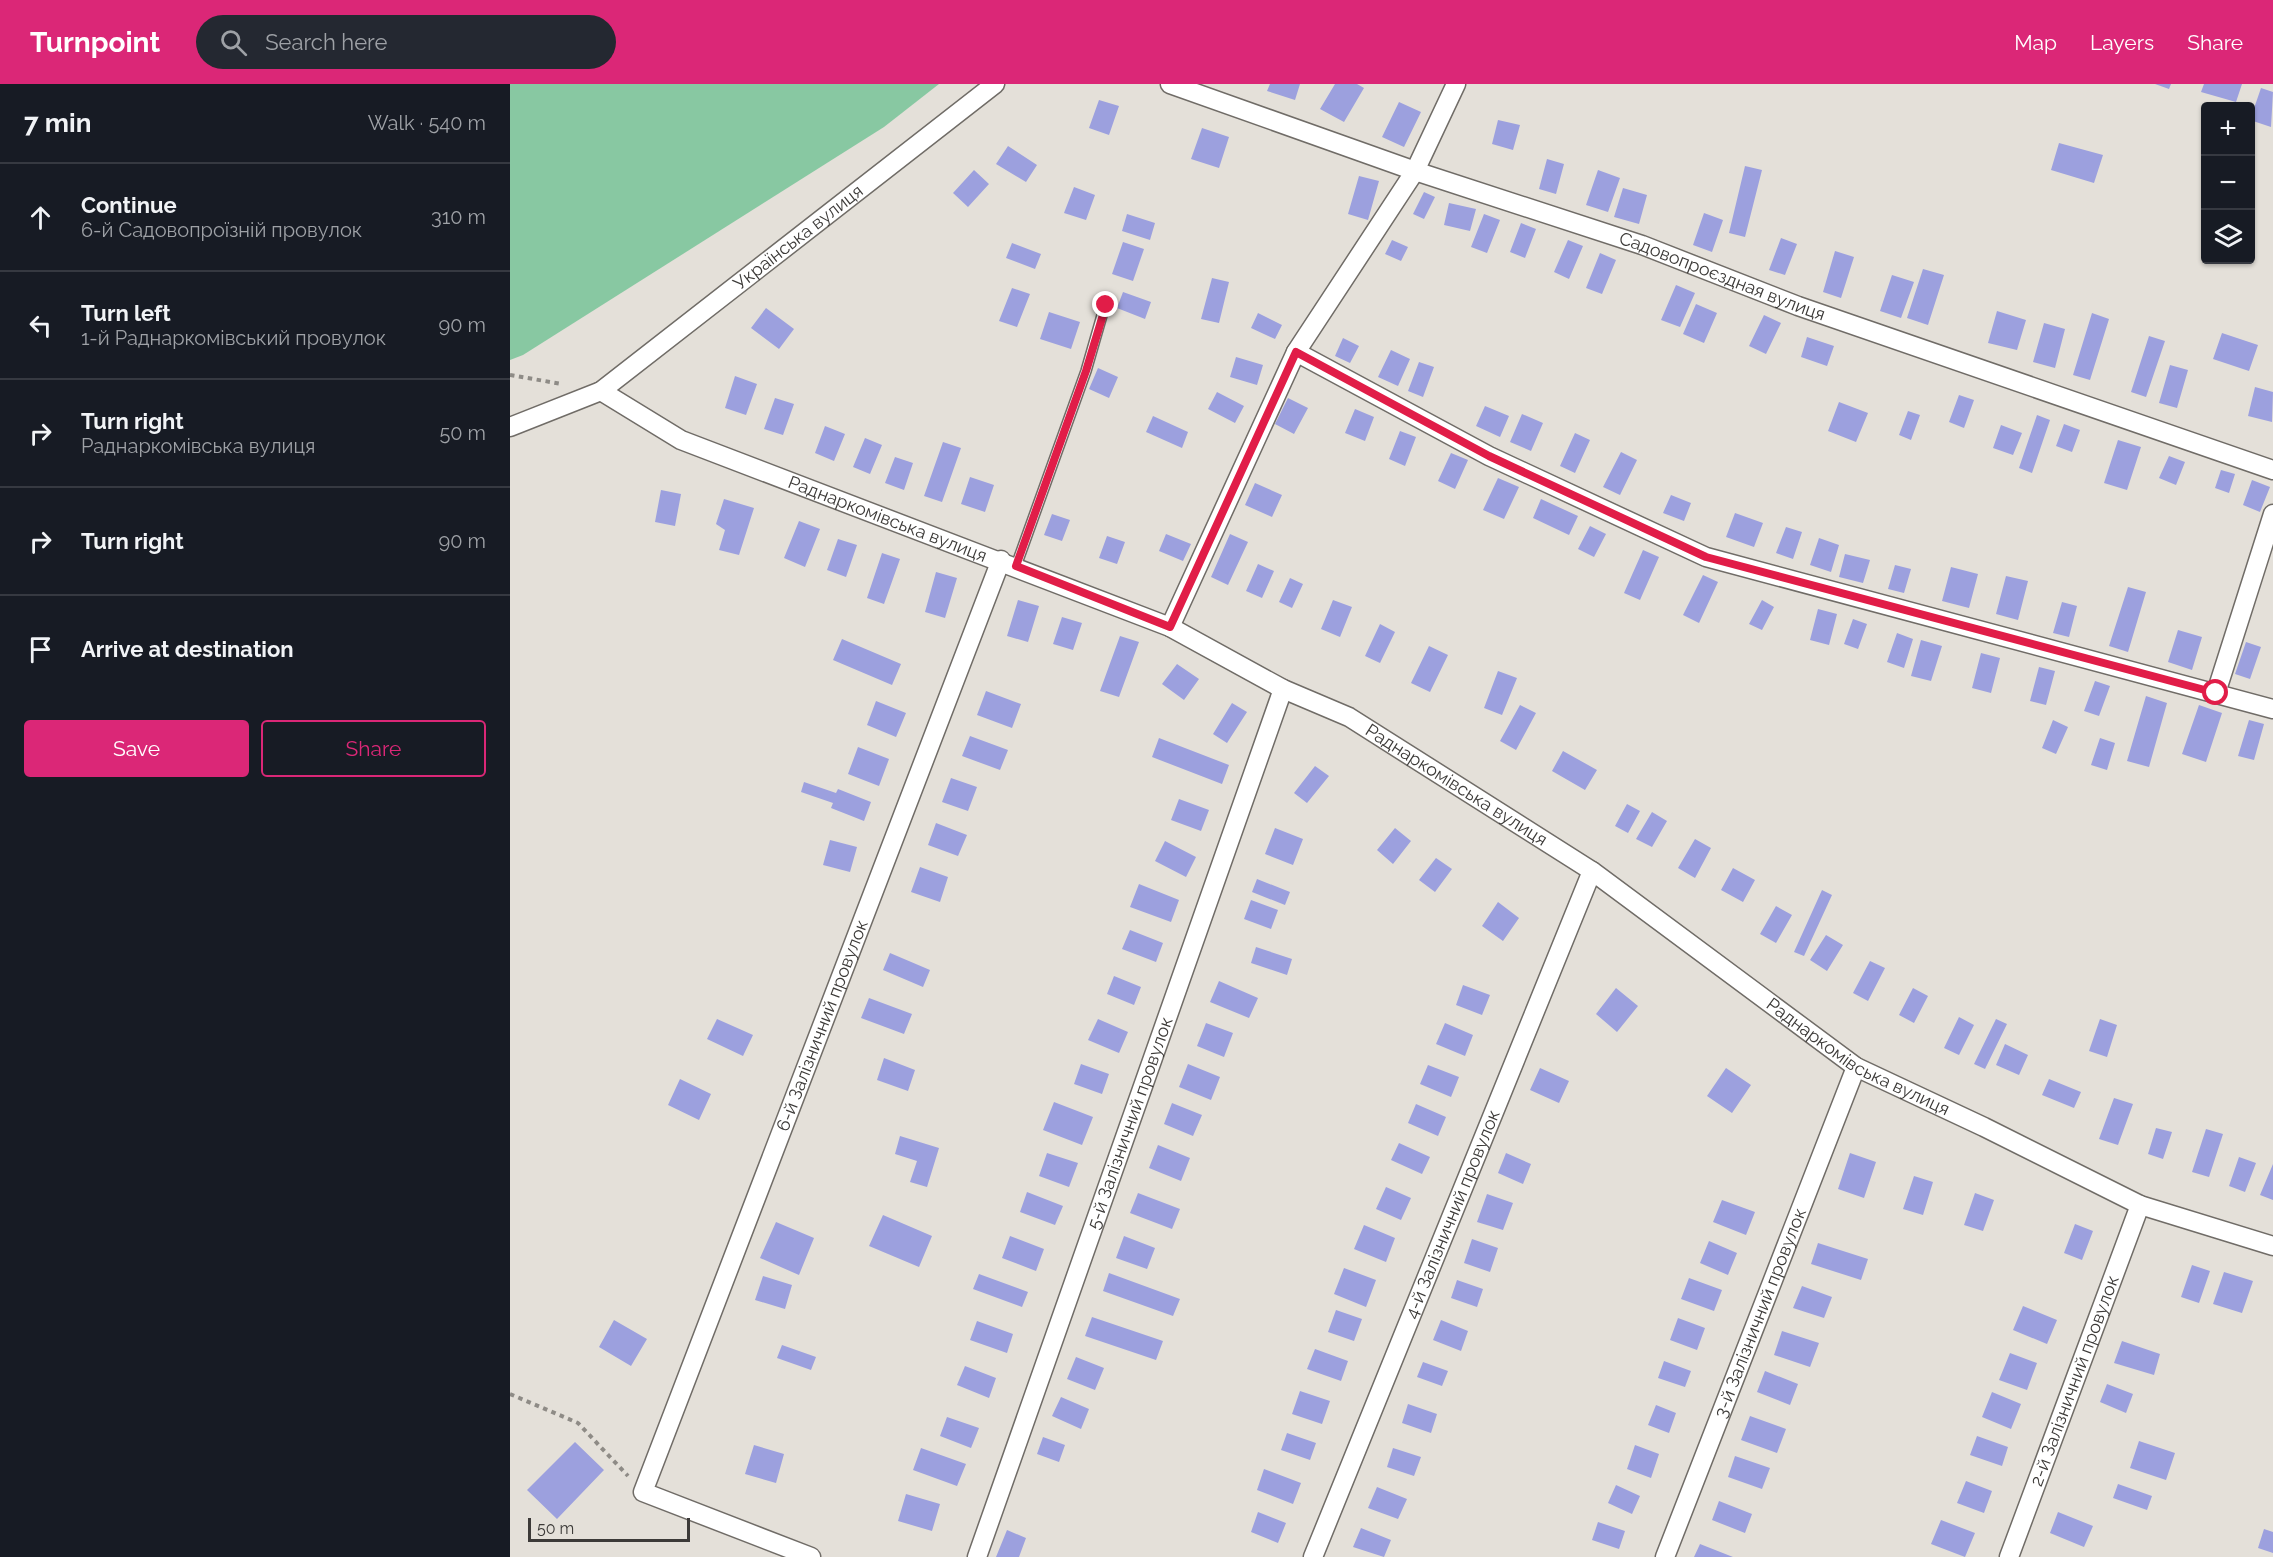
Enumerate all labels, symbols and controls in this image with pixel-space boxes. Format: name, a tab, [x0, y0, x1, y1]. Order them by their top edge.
search box	[196, 15, 616, 69]
text: Turnpoint	[30, 26, 160, 59]
icon: search	[217, 26, 250, 59]
text: Search here	[265, 29, 387, 55]
text: Map	[2014, 30, 2057, 55]
text: Layers	[2090, 30, 2154, 55]
text: Share	[2187, 30, 2243, 55]
map controls	[2201, 102, 2255, 264]
button: +	[2201, 102, 2255, 156]
text: 7 min	[24, 108, 91, 138]
text: Walk · 540 m	[368, 111, 486, 135]
button: −	[2201, 156, 2255, 210]
street label: Українська вулиця	[729, 180, 867, 294]
text: Continue	[81, 192, 177, 218]
icon: ahead	[24, 201, 57, 234]
text: 310 m	[431, 205, 486, 229]
button: layers	[2201, 210, 2255, 264]
text: 6-й Садовопроїзній провулок	[81, 218, 362, 242]
street label: Садовопроєздная вулиця	[1617, 227, 1828, 325]
route end	[1092, 291, 1118, 317]
text: Turn left	[81, 300, 171, 326]
icon: left	[24, 309, 57, 342]
text: 90 m	[439, 313, 486, 337]
text: 1-й Раднаркомівський провулок	[81, 326, 386, 350]
text: Turn right	[81, 408, 184, 434]
icon: right	[24, 417, 57, 450]
text: 50 m	[439, 421, 486, 445]
text: Раднаркомівська вулиця	[81, 434, 315, 458]
street label: Раднаркомівська вулиця	[785, 471, 990, 566]
icon: right	[24, 525, 57, 558]
text: Turn right	[81, 528, 184, 554]
text: 90 m	[439, 529, 486, 553]
icon: arrive	[24, 633, 57, 666]
text: Arrive at destination	[81, 636, 294, 662]
route start	[2202, 679, 2228, 705]
street label: Раднаркомівська вулиця	[1362, 719, 1551, 850]
button: Save	[24, 720, 249, 777]
button: Share	[261, 720, 486, 777]
street label: 6-й Залізничний провулок	[772, 917, 872, 1134]
street label: Раднаркомівська вулиця	[1763, 993, 1953, 1119]
street label: 5-й Залізничний провулок	[1082, 1014, 1177, 1232]
street label: 4-й Залізничний провулок	[1400, 1107, 1504, 1322]
street label: 3-й Залізничний провулок	[1709, 1205, 1810, 1421]
street label: 2-й Залізничний провулок	[2025, 1272, 2123, 1489]
scale bar	[528, 1515, 690, 1542]
text: 50 m	[537, 1519, 574, 1538]

